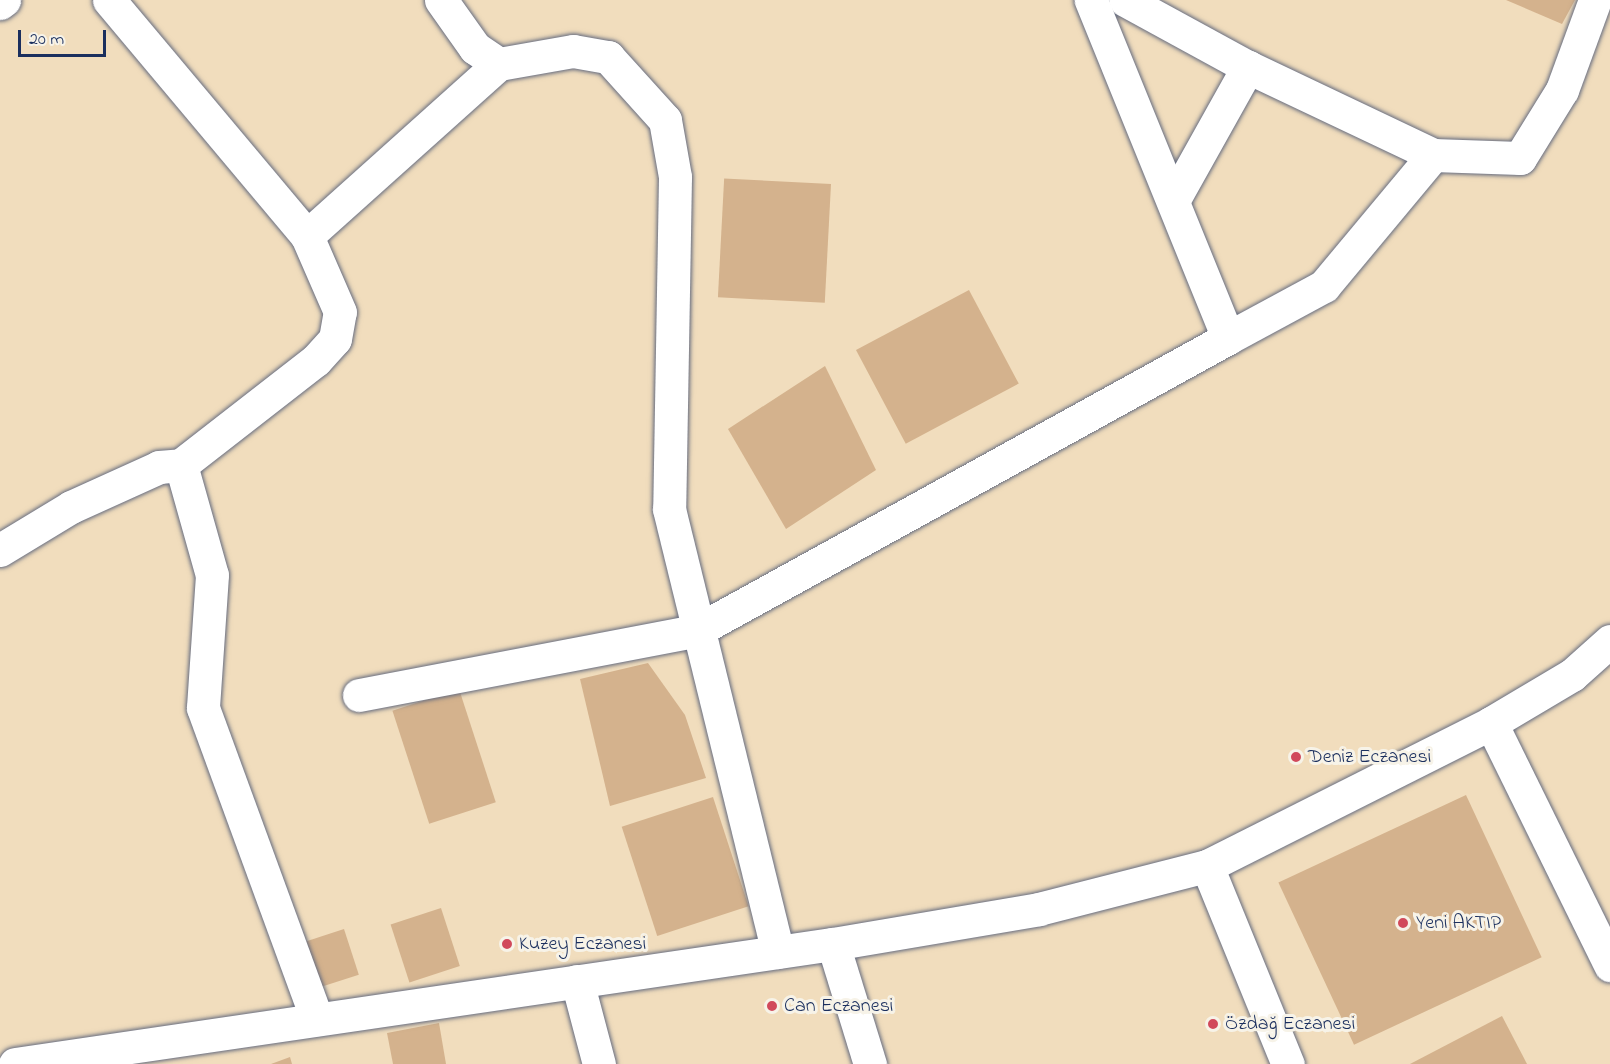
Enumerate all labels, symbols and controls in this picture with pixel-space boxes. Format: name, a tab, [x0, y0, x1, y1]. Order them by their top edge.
scale bar	[21, 18, 110, 56]
text: 20 m	[29, 27, 64, 53]
place label: Deniz Eczanesi	[1308, 745, 1431, 769]
marker: Deniz Eczanesi	[1289, 750, 1303, 764]
place label: Yeni AKTIP	[1416, 911, 1501, 935]
marker: Yeni AKTIP	[1394, 914, 1412, 932]
place label: Kuzey Eczanesi	[519, 932, 646, 956]
marker: Kuzey Eczanesi	[500, 937, 514, 951]
place label: Can Eczanesi	[784, 994, 893, 1018]
marker: Can Eczanesi	[765, 999, 779, 1013]
place label: Özdağ Eczanesi	[1225, 1012, 1355, 1036]
marker: Özdağ Eczanesi	[1206, 1017, 1220, 1031]

